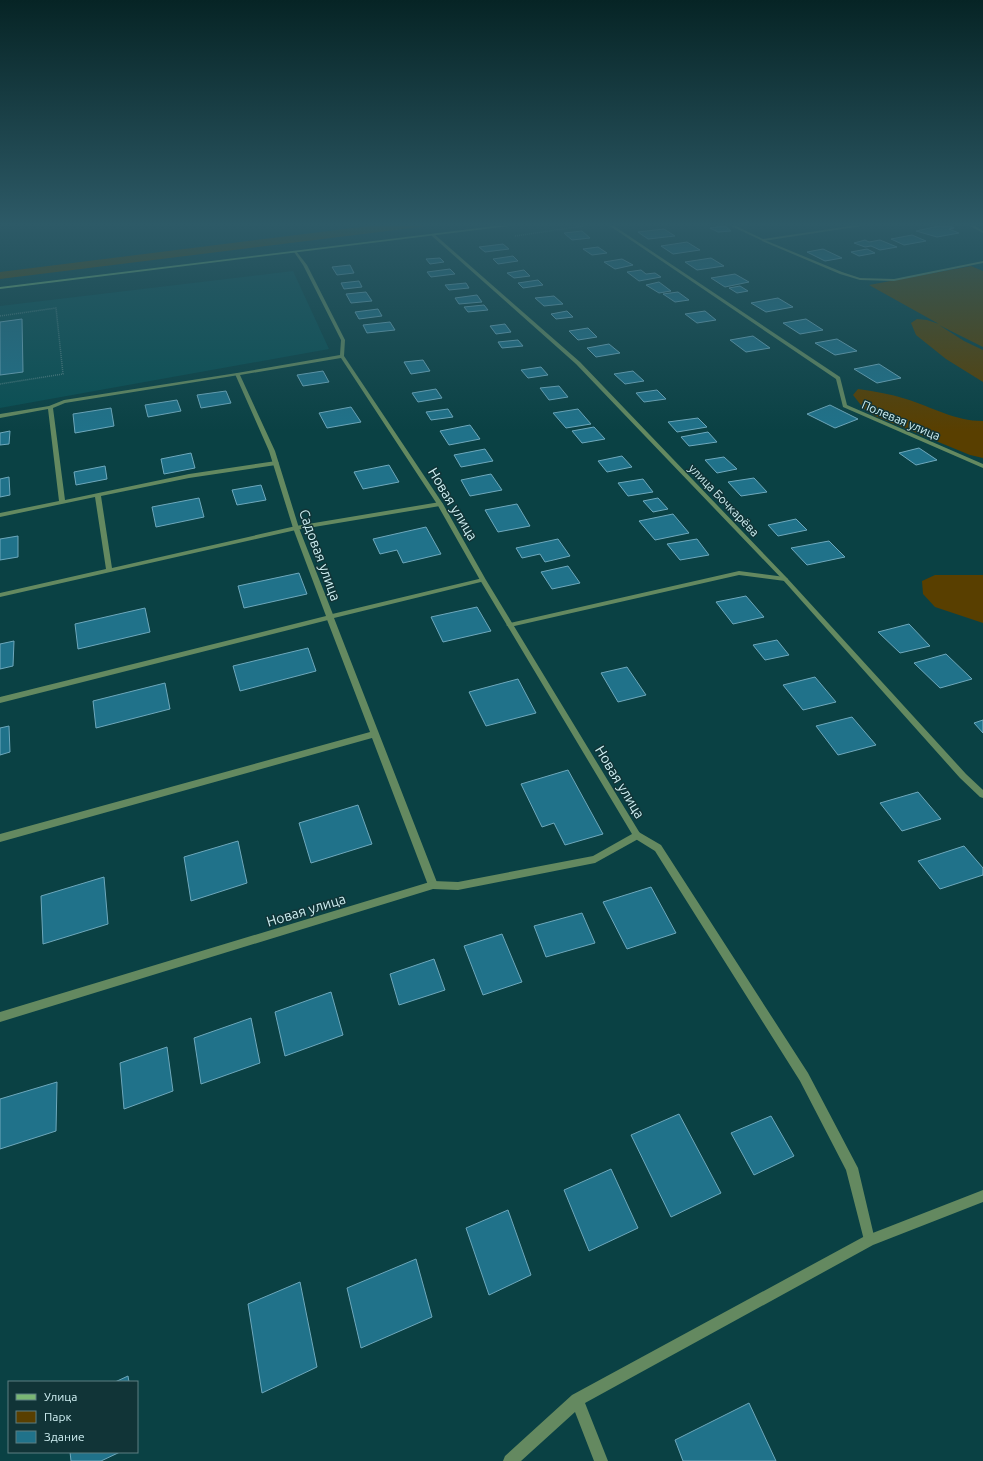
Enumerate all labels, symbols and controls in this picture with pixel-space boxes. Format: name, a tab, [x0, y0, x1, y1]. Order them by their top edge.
street label: Полевая улица	[860, 398, 942, 442]
street label: улица Бочкарёва	[686, 461, 762, 539]
street label: Новая улица	[425, 465, 481, 543]
street label: Садовая улица	[296, 507, 344, 603]
street label: Новая улица	[592, 743, 648, 821]
street label: Новая улица	[264, 890, 348, 930]
legend	[8, 1381, 138, 1453]
text: Улица	[44, 1390, 77, 1403]
text: Парк	[44, 1410, 72, 1423]
text: Здание	[44, 1430, 85, 1443]

